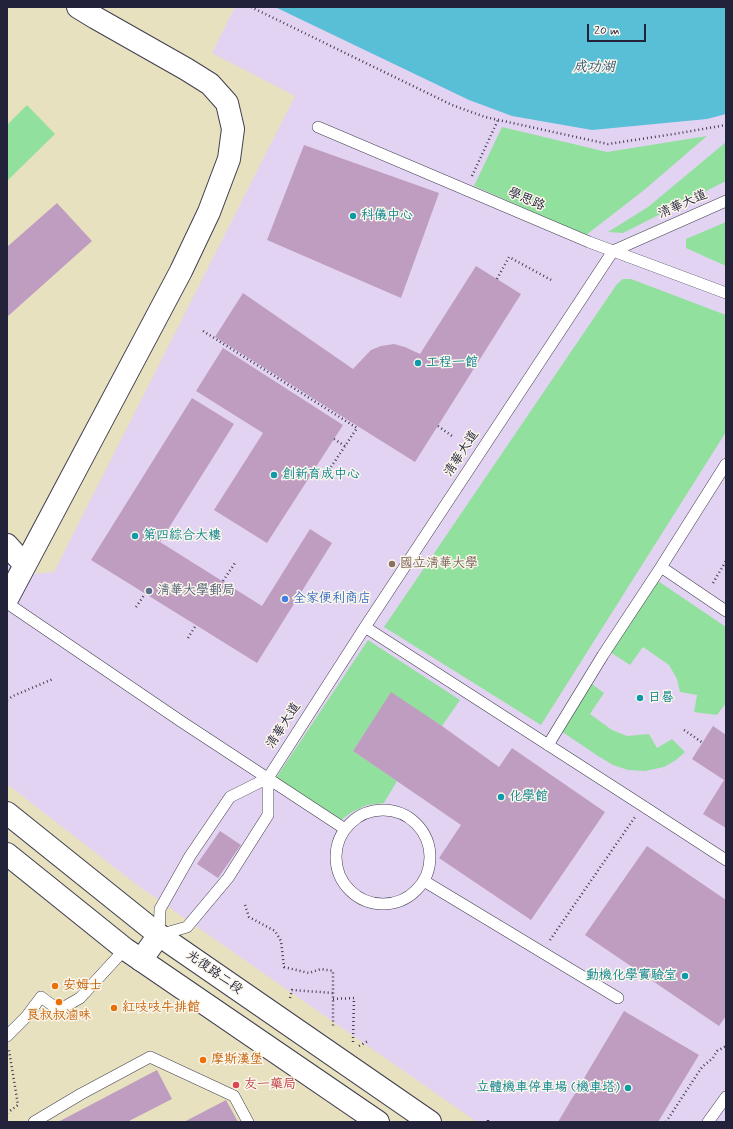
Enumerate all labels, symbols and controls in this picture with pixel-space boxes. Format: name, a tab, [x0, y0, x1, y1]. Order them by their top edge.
scale bar	[589, 16, 648, 42]
text: 20 m	[594, 23, 620, 39]
water label: 成功湖	[573, 60, 615, 76]
street label: 學思路	[505, 185, 547, 215]
street label: 清華大道	[656, 187, 710, 223]
place label: 科儀中心	[361, 208, 413, 224]
marker: 科儀中心	[348, 211, 358, 221]
place label: 工程一館	[426, 355, 478, 371]
marker: 工程一館	[413, 358, 423, 368]
street label: 清華大道	[441, 428, 483, 480]
place label: 創新育成中心	[282, 467, 360, 483]
marker: 創新育成中心	[269, 470, 279, 480]
place label: 第四綜合大樓	[143, 528, 221, 544]
marker: 第四綜合大樓	[130, 531, 140, 541]
place label: 國立清華大學	[400, 556, 478, 572]
marker: 國立清華大學	[387, 559, 397, 569]
place label: 清華大學郵局	[157, 583, 235, 599]
marker: 清華大學郵局	[144, 586, 154, 596]
place label: 全家便利商店	[293, 591, 371, 607]
marker: 全家便利商店	[280, 594, 290, 604]
place label: 日晷	[648, 690, 674, 706]
marker: 日晷	[635, 693, 645, 703]
street label: 清華大道	[263, 700, 305, 752]
place label: 化學館	[509, 789, 548, 805]
marker: 化學館	[496, 792, 506, 802]
street label: 光復路二段	[183, 948, 245, 998]
place label: 動機化學實驗室	[586, 968, 677, 984]
marker: 動機化學實驗室	[680, 971, 690, 981]
place label: 安姆士	[63, 978, 102, 994]
marker: 安姆士	[50, 981, 60, 991]
marker: 良叔叔滷味	[54, 997, 64, 1007]
place label: 紅吱吱牛排館	[122, 1000, 200, 1016]
marker: 紅吱吱牛排館	[109, 1003, 119, 1013]
place label: 良叔叔滷味	[27, 1008, 91, 1024]
place label: 摩斯漢堡	[211, 1052, 263, 1068]
marker: 摩斯漢堡	[198, 1055, 208, 1065]
place label: 友一藥局	[244, 1077, 296, 1093]
marker: 友一藥局	[231, 1080, 241, 1090]
place label: 立體機車停車場 (機車塔)	[476, 1080, 620, 1096]
marker: 立體機車停車場 (機車塔)	[623, 1083, 633, 1093]

